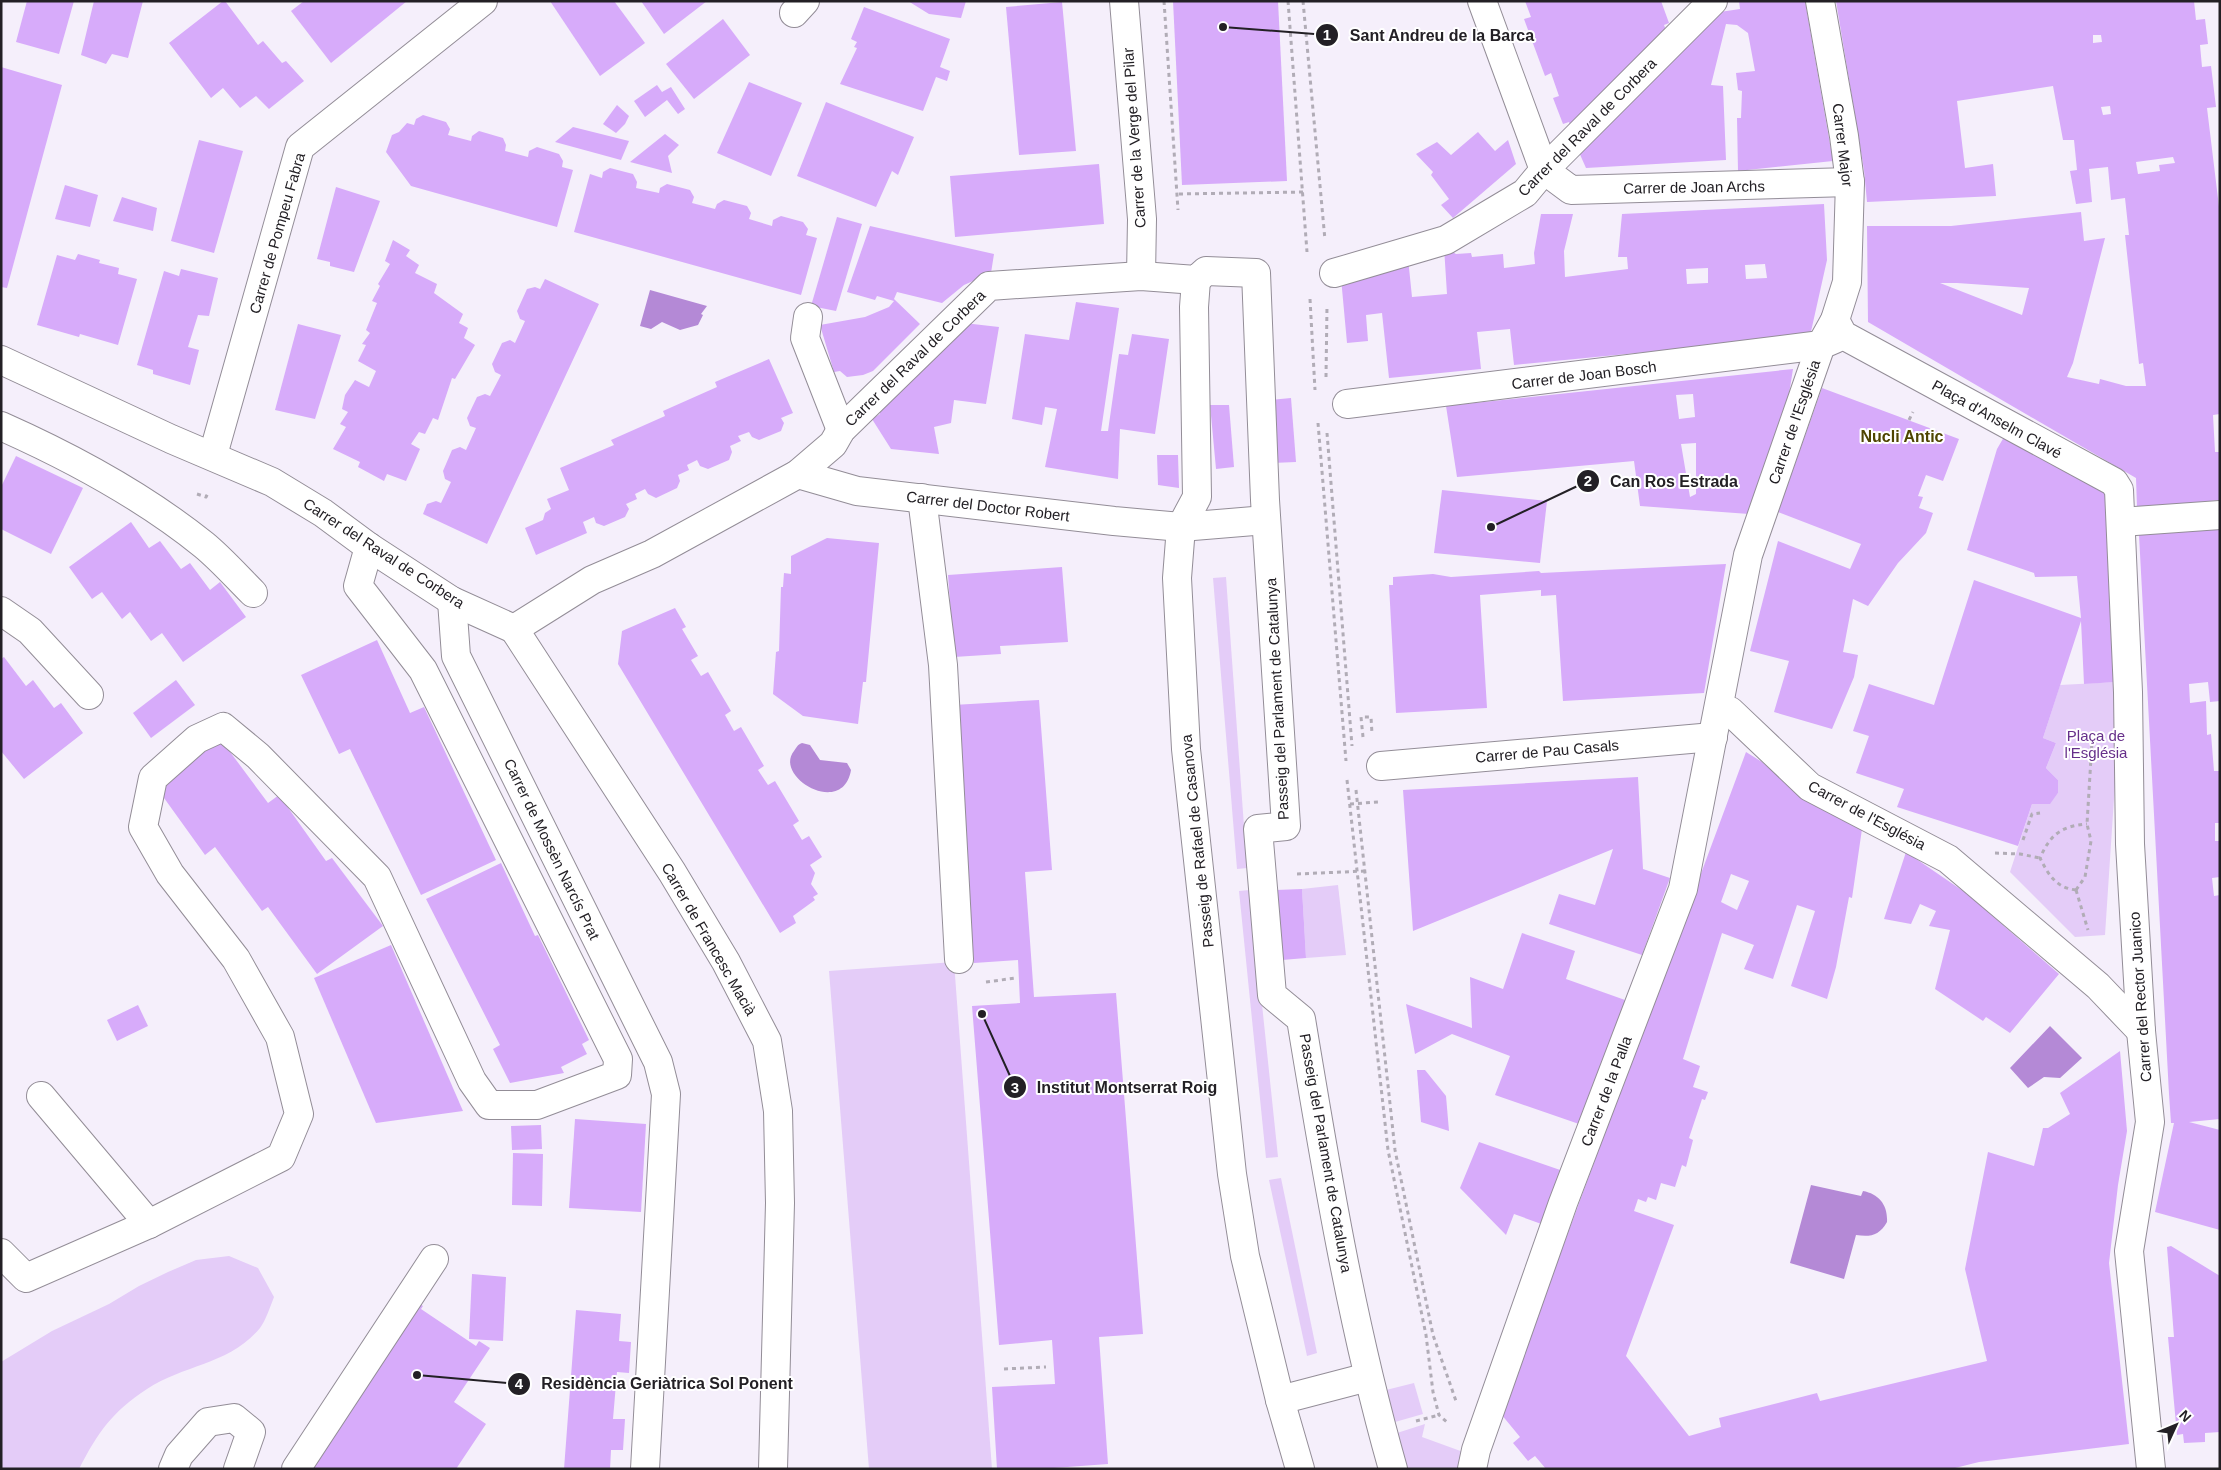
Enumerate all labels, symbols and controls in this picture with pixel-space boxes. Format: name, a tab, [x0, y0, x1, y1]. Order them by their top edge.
callout: Sant Andreu de la Barca	[1314, 19, 1544, 50]
text: 1	[1323, 26, 1331, 43]
text: Sant Andreu de la Barca	[1350, 27, 1534, 44]
street label: Carrer de la Verge del Pilar	[1119, 47, 1149, 229]
street label: Carrer del Raval de Corbera	[1514, 54, 1660, 200]
street label: Carrer Major	[1829, 102, 1857, 188]
street label: Carrer de Pompeu Fabra	[246, 150, 308, 315]
street label: Carrer de Joan Archs	[1623, 177, 1765, 197]
street label: Carrer del Raval de Corbera	[841, 286, 989, 430]
street label: Carrer de l'Església	[1765, 357, 1823, 486]
street label: Carrer de Joan Bosch	[1511, 358, 1657, 392]
street label: Plaça d'Anselm Clavé	[1929, 376, 2065, 462]
district label: Nucli Antic	[1861, 428, 1944, 445]
callout: Can Ros Estrada	[1575, 465, 1748, 496]
text: 2	[1584, 472, 1592, 489]
text: Can Ros Estrada	[1610, 473, 1738, 490]
street label: Carrer del Doctor Robert	[905, 488, 1071, 525]
street label: Carrer del Raval de Corbera	[300, 495, 468, 612]
street label: Passeig del Parlament de Catalunya	[1262, 577, 1292, 821]
park label: Plaça de l'Església	[2065, 727, 2128, 761]
street label: Passeig de Rafael de Casanova	[1177, 733, 1217, 948]
street label: Carrer de Pau Casals	[1474, 736, 1620, 766]
street label: Carrer de Mossèn Narcís Prat	[501, 756, 604, 943]
street label: Carrer de l'Església	[1805, 777, 1929, 853]
street label: Carrer de Francesc Macià	[658, 860, 760, 1019]
street label: Carrer del Rector Juanico	[2126, 911, 2154, 1083]
street label: Passeig del Parlament de Catalunya	[1297, 1032, 1356, 1275]
street label: Carrer de la Palla	[1577, 1033, 1635, 1149]
callout: Institut Montserrat Roig	[1002, 1072, 1228, 1103]
text: 3	[1011, 1079, 1019, 1096]
text: Institut Montserrat Roig	[1037, 1079, 1217, 1096]
callout: Residència Geriàtrica Sol Ponent	[506, 1368, 803, 1399]
text: 4	[515, 1375, 524, 1392]
text: Residència Geriàtrica Sol Ponent	[541, 1375, 793, 1392]
north arrow	[2151, 1400, 2201, 1450]
text: N	[2176, 1407, 2195, 1425]

